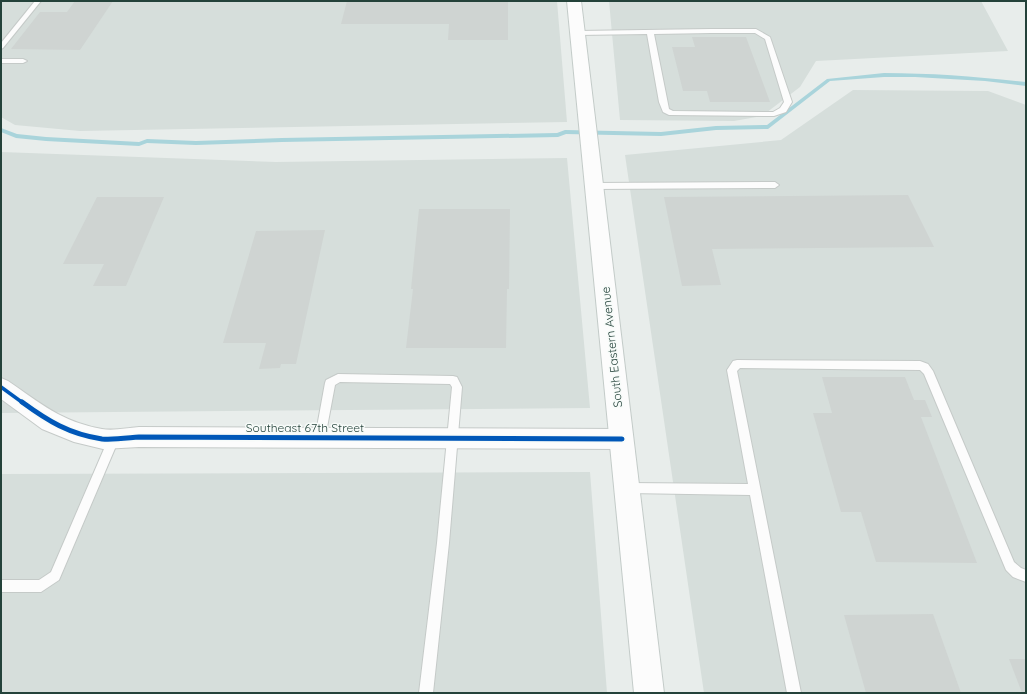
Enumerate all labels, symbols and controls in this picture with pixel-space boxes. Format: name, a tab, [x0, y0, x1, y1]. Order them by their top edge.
street label: South Eastern Avenue	[598, 286, 625, 408]
street label: Southeast 67th Street	[246, 420, 364, 435]

